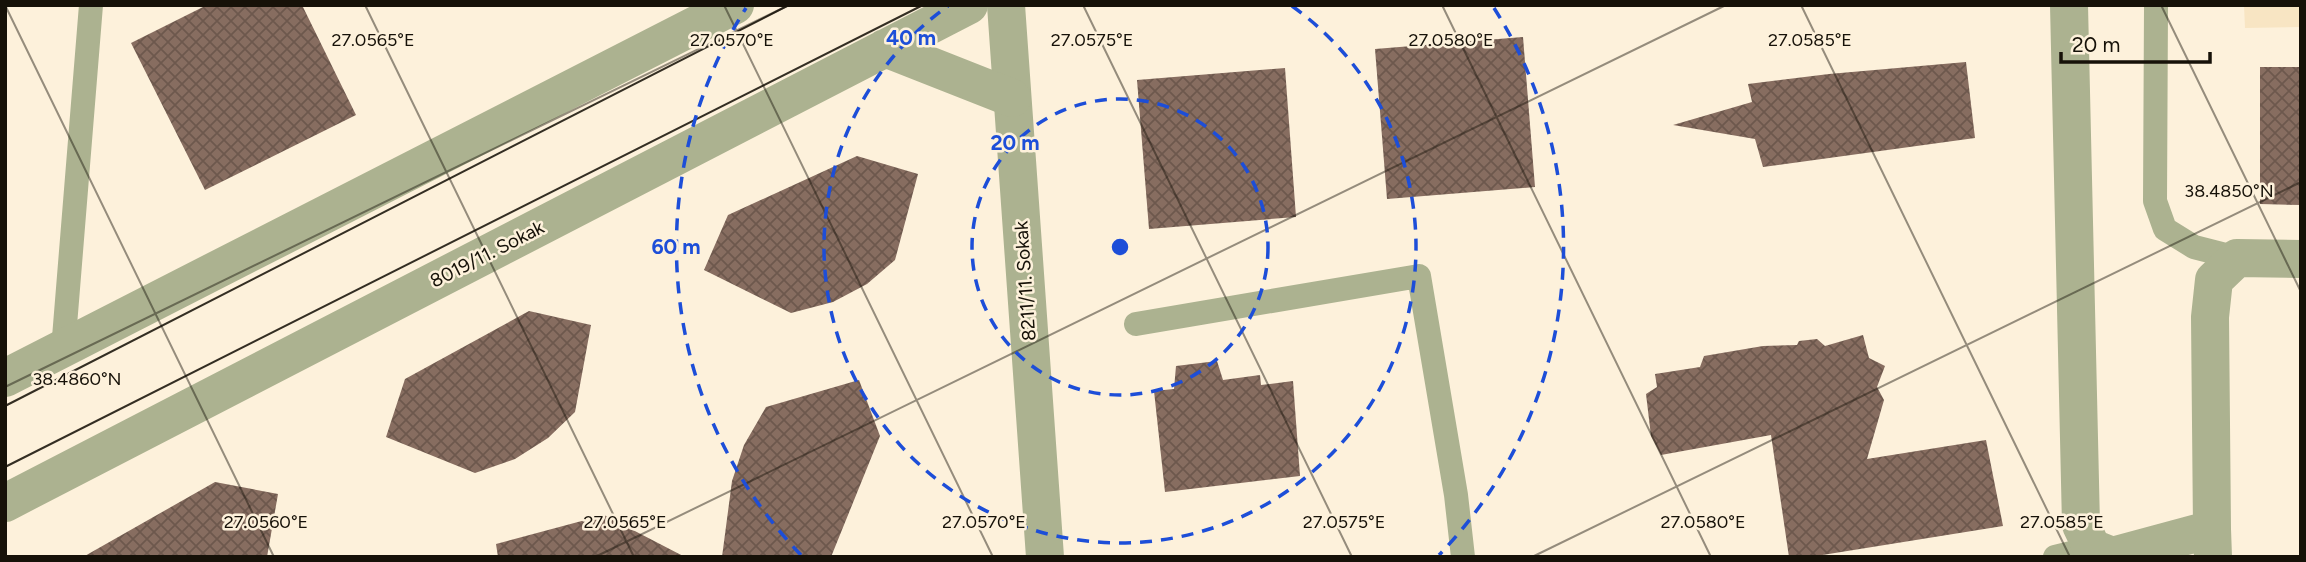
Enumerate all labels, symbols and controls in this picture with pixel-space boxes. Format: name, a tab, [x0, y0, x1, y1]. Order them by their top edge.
scale bar	[2061, 21, 2210, 65]
text: 40 m	[886, 25, 936, 50]
text: 27.0565°E	[331, 29, 415, 51]
text: 27.0570°E	[690, 29, 774, 51]
text: 27.0575°E	[1051, 29, 1133, 51]
text: 27.0580°E	[1408, 29, 1494, 51]
text: 27.0585°E	[1768, 29, 1852, 51]
text: 20 m	[2072, 32, 2120, 57]
text: 20 m	[990, 130, 1040, 155]
text: 38.4850°N	[2184, 180, 2274, 202]
street label: 8019/11. Sokak	[426, 215, 549, 293]
street label: 8211/11. Sokak	[1009, 219, 1041, 342]
text: 60 m	[651, 234, 701, 259]
centre of rings	[1108, 235, 1132, 259]
text: 38.4860°N	[32, 368, 122, 390]
text: 27.0560°E	[224, 511, 308, 533]
text: 27.0565°E	[583, 511, 667, 533]
text: 27.0570°E	[942, 511, 1026, 533]
text: 27.0575°E	[1303, 511, 1385, 533]
text: 27.0580°E	[1660, 511, 1746, 533]
text: 27.0585°E	[2020, 511, 2104, 533]

